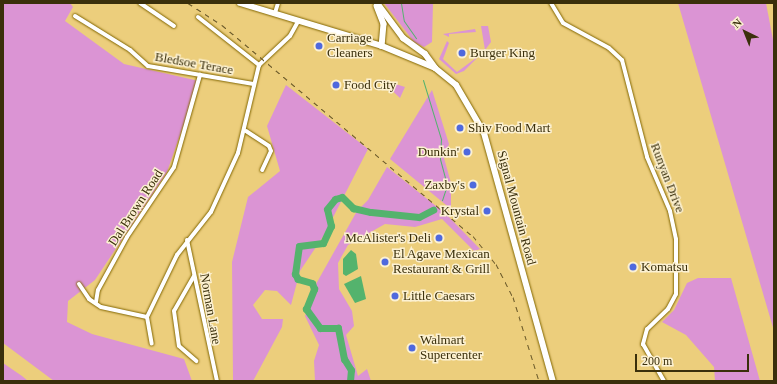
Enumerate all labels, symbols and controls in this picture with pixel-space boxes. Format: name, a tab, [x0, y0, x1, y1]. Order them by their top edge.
north arrow	[725, 12, 765, 52]
text: N	[730, 16, 744, 30]
place label: Carriage Cleaners	[327, 31, 372, 62]
marker: Carriage Cleaners	[314, 41, 324, 51]
place label: Burger King	[470, 45, 535, 61]
marker: Burger King	[457, 48, 467, 58]
street label: Bledsoe Terace	[153, 49, 235, 79]
place label: Food City	[344, 77, 396, 93]
marker: Food City	[331, 80, 341, 90]
place label: Shiv Food Mart	[468, 120, 550, 136]
marker: Shiv Food Mart	[455, 123, 465, 133]
street label: Runyan Drive	[647, 141, 687, 215]
place label: Dunkin'	[418, 144, 459, 160]
marker: Dunkin'	[462, 147, 472, 157]
street label: Signal Mountain Road	[493, 149, 539, 267]
street label: Dal Brown Road	[105, 167, 167, 249]
place label: Zaxby's	[424, 177, 465, 193]
marker: Zaxby's	[468, 180, 478, 190]
place label: Krystal	[441, 203, 479, 219]
marker: Krystal	[482, 206, 492, 216]
place label: McAlister's Deli	[345, 230, 431, 246]
marker: McAlister's Deli	[434, 233, 444, 243]
place label: El Agave Mexican Restaurant & Grill	[393, 247, 490, 278]
marker: El Agave Mexican Restaurant & Grill	[380, 257, 390, 267]
place label: Komatsu	[641, 259, 688, 275]
marker: Komatsu	[628, 262, 638, 272]
street label: Norman Lane	[196, 272, 224, 346]
place label: Little Caesars	[403, 288, 475, 304]
marker: Little Caesars	[390, 291, 400, 301]
place label: Walmart Supercenter	[420, 333, 482, 364]
marker: Walmart Supercenter	[407, 343, 417, 353]
scale bar	[637, 346, 751, 372]
text: 200 m	[642, 354, 672, 368]

